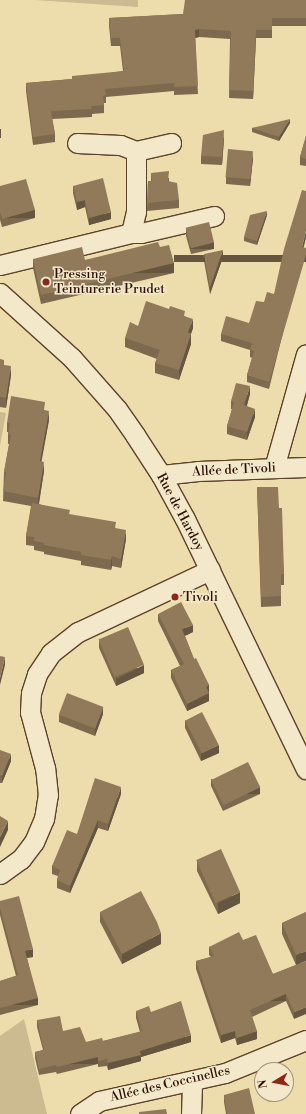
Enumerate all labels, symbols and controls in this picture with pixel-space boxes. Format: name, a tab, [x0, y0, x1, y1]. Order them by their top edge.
place label: Pressing Teinturerie Prudet	[54, 267, 165, 298]
marker: Pressing Teinturerie Prudet	[41, 277, 51, 287]
street label: Allée de Tivoli	[192, 460, 276, 480]
street label: Rue de Hardoy	[153, 471, 207, 553]
place label: Tivoli	[183, 589, 218, 605]
marker: Tivoli	[170, 592, 180, 602]
north arrow	[254, 1062, 294, 1102]
street label: Allée des Coccinelles	[108, 1063, 232, 1105]
text: N	[256, 1078, 271, 1089]

